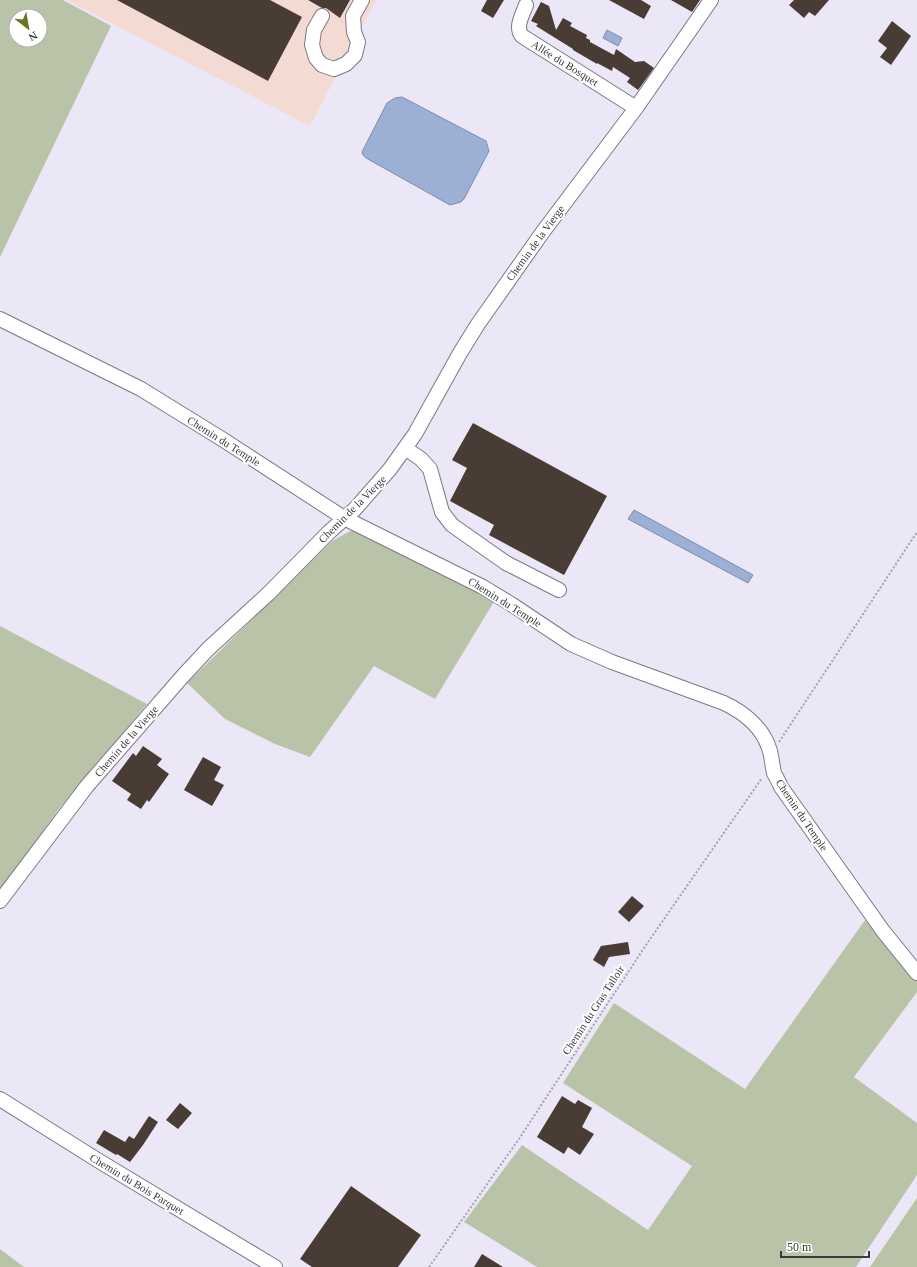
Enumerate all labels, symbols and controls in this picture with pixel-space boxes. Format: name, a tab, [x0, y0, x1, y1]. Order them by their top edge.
north arrow	[8, 8, 48, 48]
text: N	[27, 29, 40, 44]
street label: Allée du Bosquet	[529, 38, 601, 88]
street label: Chemin de la Vierge	[504, 203, 566, 283]
street label: Chemin du Temple	[185, 414, 263, 468]
street label: Chemin de la Vierge	[316, 473, 388, 545]
street label: Chemin du Temple	[466, 575, 544, 629]
street label: Chemin de la Vierge	[92, 703, 160, 779]
street label: Chemin du Temple	[774, 777, 831, 853]
street label: Chemin du Gras Talloir	[560, 963, 626, 1057]
street label: Chemin du Bois Parquet	[88, 1151, 186, 1217]
scale bar	[781, 1233, 869, 1259]
text: 50 m	[787, 1240, 812, 1254]

